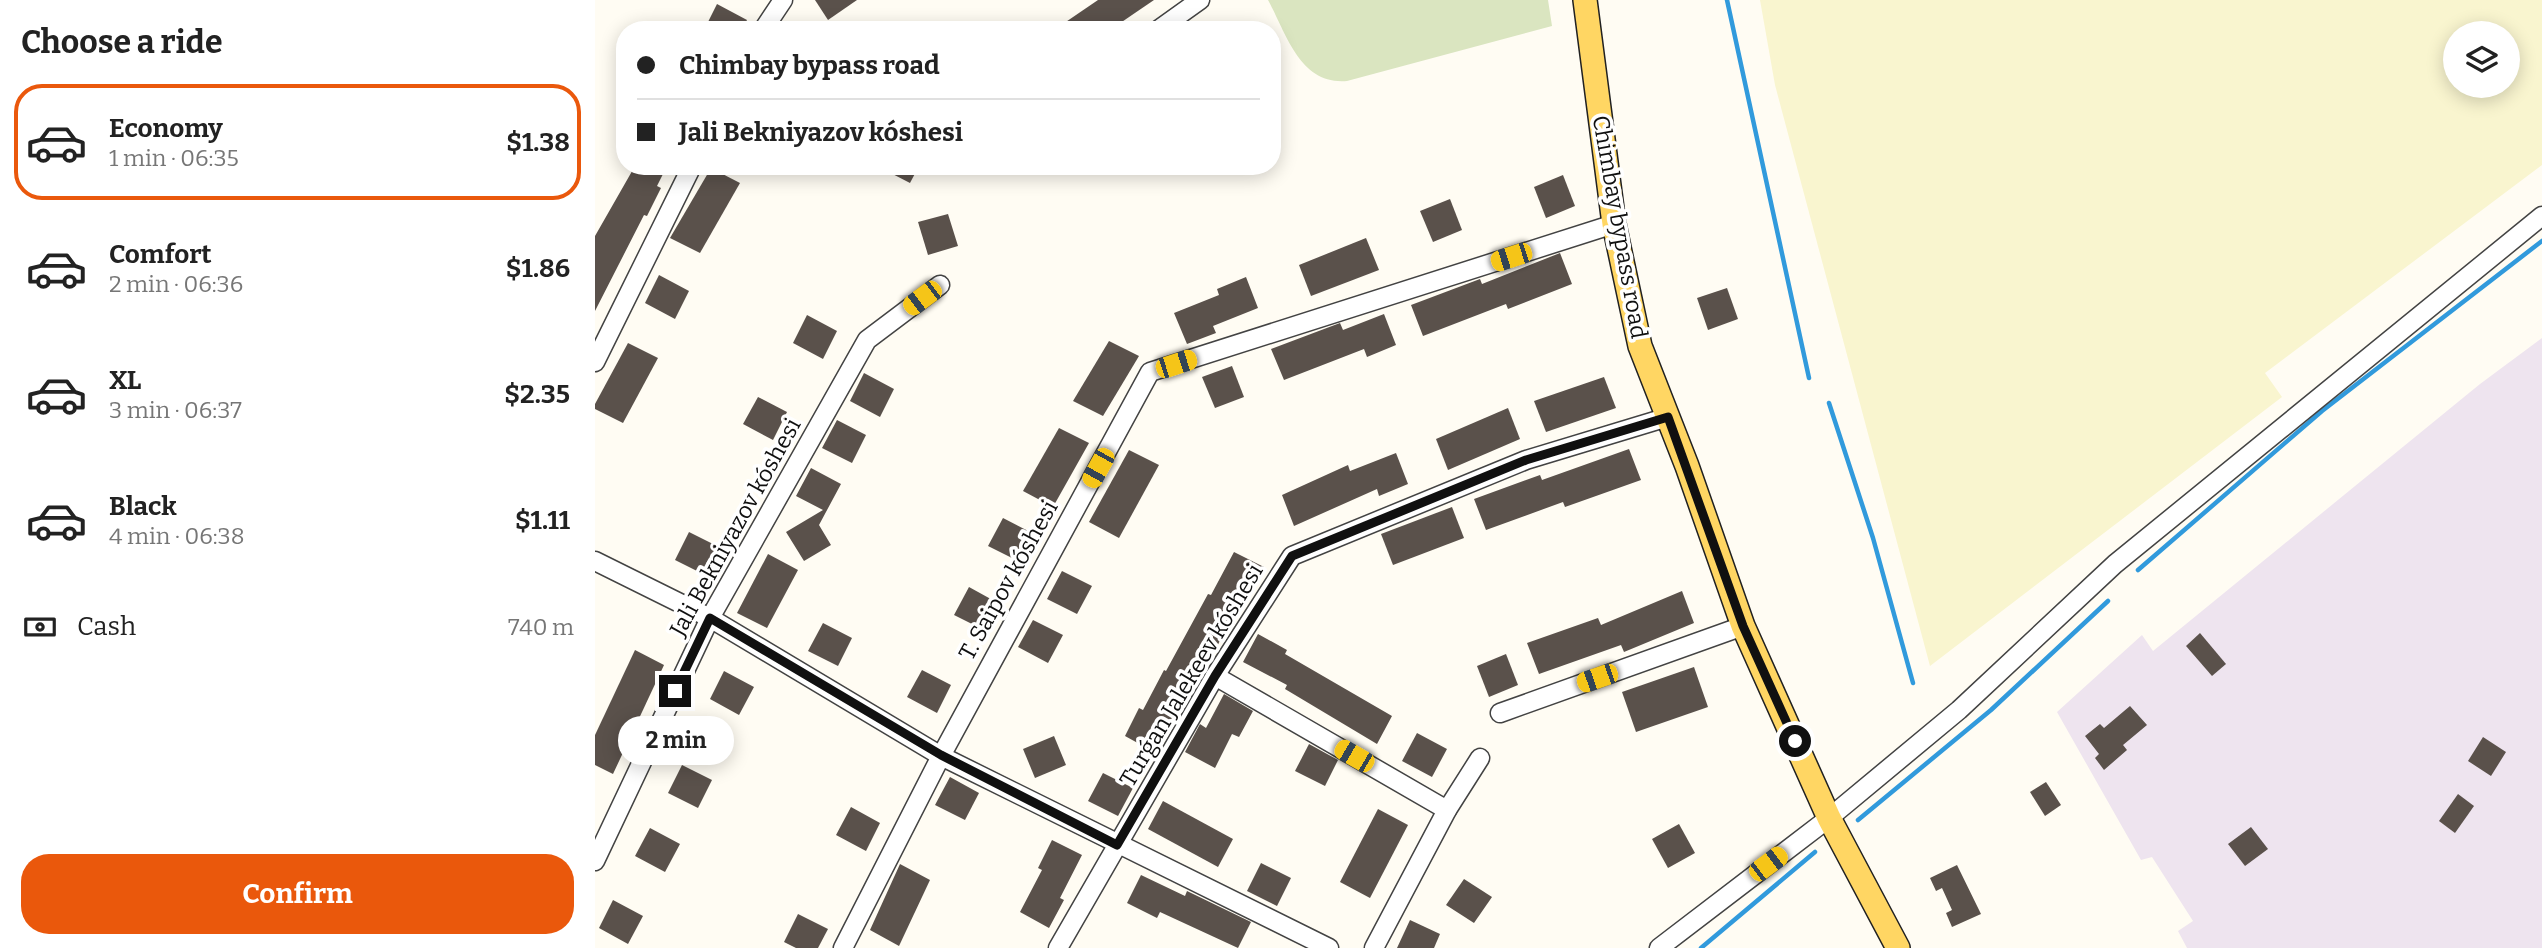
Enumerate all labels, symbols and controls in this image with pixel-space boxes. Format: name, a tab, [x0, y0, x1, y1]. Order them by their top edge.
map controls	[2443, 21, 2520, 98]
button: layers	[2443, 21, 2520, 98]
text: Choose a ride	[21, 23, 222, 61]
text: Chimbay bypass road	[679, 50, 940, 81]
icon: car	[25, 111, 88, 174]
text: Economy	[109, 113, 223, 144]
street label: Chimbay bypass road	[1587, 113, 1653, 341]
text: Jali Bekniyazov kóshesi	[679, 117, 963, 148]
text: $1.38	[506, 127, 570, 158]
text: 1 min · 06:35	[109, 144, 239, 172]
icon: car	[25, 237, 88, 300]
text: Comfort	[109, 239, 212, 270]
car	[1488, 241, 1535, 273]
text: $1.86	[506, 253, 570, 284]
text: 2 min · 06:36	[109, 270, 243, 298]
car	[899, 277, 946, 319]
car	[1153, 348, 1200, 380]
icon: car	[25, 363, 88, 426]
text: XL	[109, 365, 141, 396]
text: $2.35	[504, 379, 570, 410]
text: 3 min · 06:37	[109, 396, 242, 424]
street label: Jali Bekniyazov kóshesi	[663, 413, 807, 642]
car	[1079, 445, 1118, 491]
icon: car	[25, 489, 88, 552]
text: Black	[109, 491, 177, 522]
street label: T. Saipov kóshesi	[953, 495, 1064, 665]
text: $1.11	[515, 505, 570, 536]
text: 4 min · 06:38	[109, 522, 244, 550]
street label: Turǵan Jalekeev kóshesi	[1113, 558, 1269, 792]
icon: cash	[21, 608, 59, 646]
text: Cash	[77, 611, 136, 642]
text: 740 m	[508, 613, 574, 641]
car	[1574, 661, 1621, 695]
route end	[659, 675, 691, 707]
callout: 2 min	[617, 716, 733, 764]
route start	[1779, 725, 1811, 757]
text: 2 min	[645, 726, 707, 754]
car	[1331, 736, 1378, 776]
car	[1745, 843, 1792, 885]
button: Confirm	[21, 854, 574, 934]

